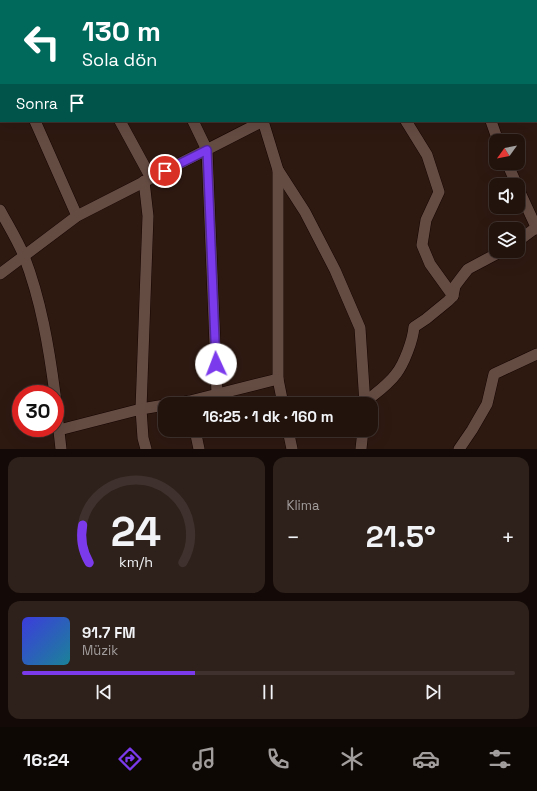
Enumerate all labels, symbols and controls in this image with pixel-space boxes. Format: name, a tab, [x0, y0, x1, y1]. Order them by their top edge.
text: 130 m	[82, 13, 161, 49]
icon: left	[16, 16, 68, 68]
text: Sola dön	[82, 48, 157, 71]
icon: arrive	[66, 92, 88, 114]
text: Sonra	[16, 94, 58, 113]
north arrow	[489, 134, 525, 170]
map controls	[489, 134, 525, 258]
pin	[148, 154, 182, 188]
icon: arrive	[154, 160, 176, 182]
button: sound	[489, 178, 525, 214]
button: layers	[489, 222, 525, 258]
position arrow	[195, 343, 237, 385]
speed limit sign: 30	[12, 385, 64, 437]
text: 16:25 · 1 dk · 160 m	[202, 407, 334, 426]
text: Klima	[287, 497, 319, 514]
text: 24	[111, 505, 161, 558]
text: 21.5°	[366, 517, 436, 556]
text: −	[287, 523, 300, 551]
text: +	[501, 523, 515, 551]
text: km/h	[119, 553, 153, 571]
text: 91.7 FM	[82, 623, 135, 642]
text: Müzik	[82, 642, 118, 659]
icon: previous	[93, 681, 115, 703]
icon: pause	[257, 681, 279, 703]
icon: next	[422, 681, 444, 703]
icon: directions	[116, 745, 144, 773]
icon: music	[190, 745, 218, 773]
icon: phone	[264, 745, 292, 773]
icon: climate	[338, 745, 366, 773]
icon: car	[412, 745, 440, 773]
icon: filters	[486, 745, 514, 773]
text: 16:24	[23, 748, 70, 771]

